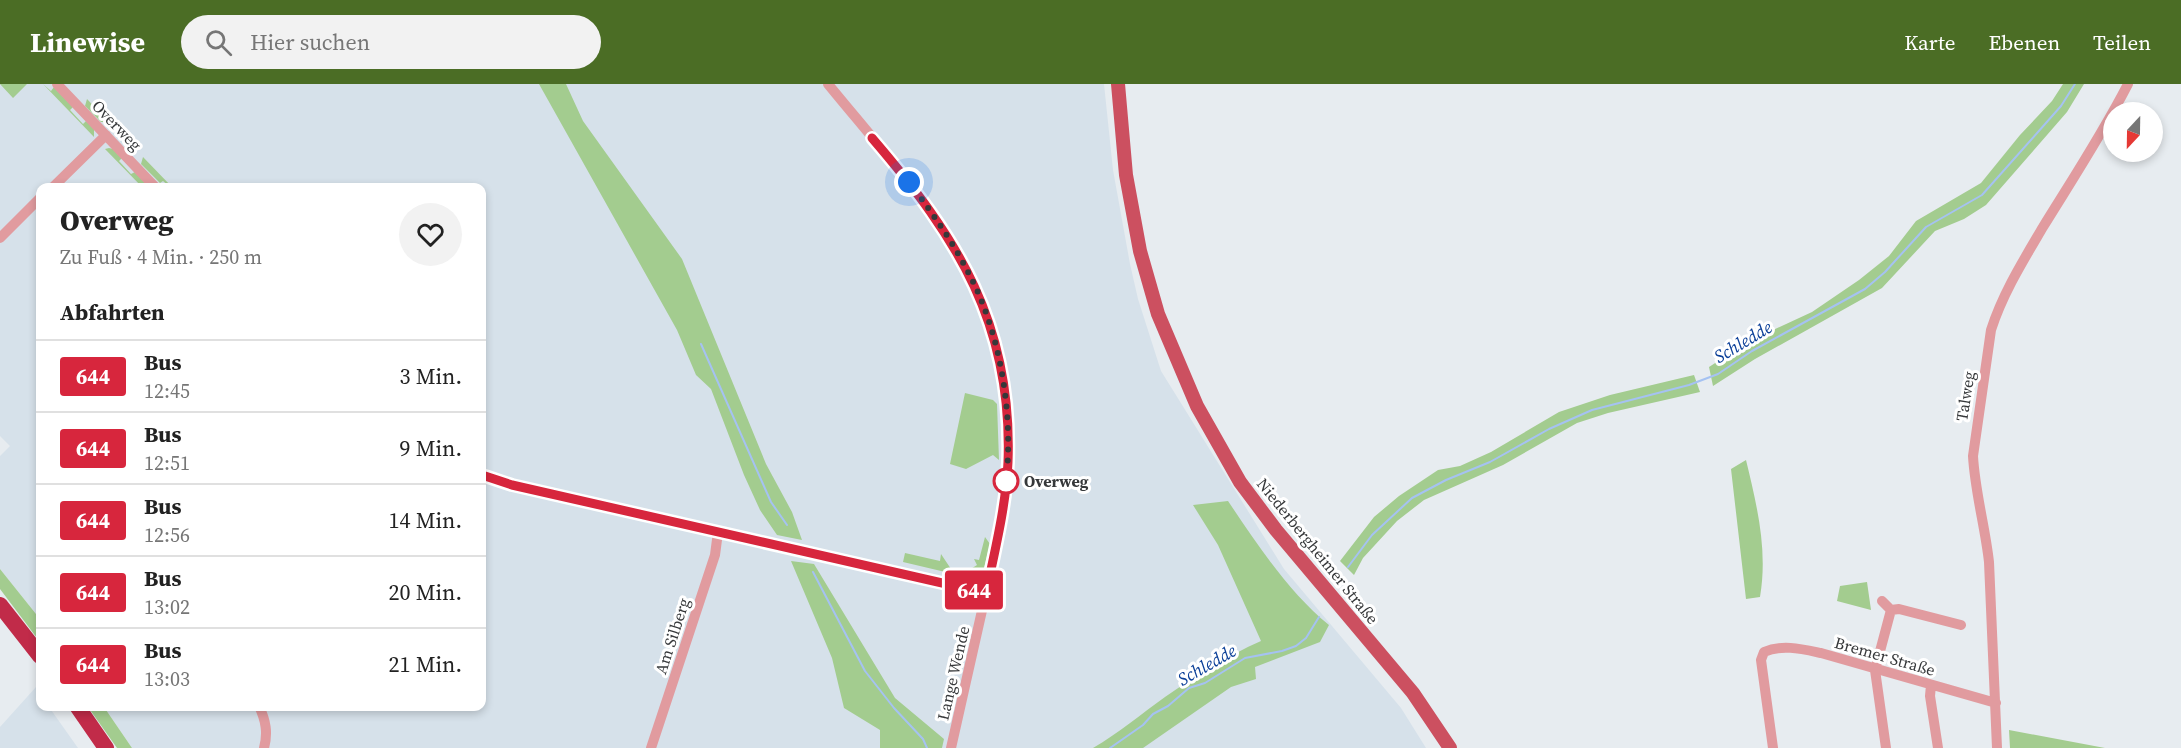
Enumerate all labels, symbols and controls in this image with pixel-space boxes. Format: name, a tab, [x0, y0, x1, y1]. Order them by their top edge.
search box	[181, 15, 601, 69]
text: Linewise	[30, 23, 145, 61]
icon: search	[202, 26, 235, 59]
text: Hier suchen	[250, 27, 370, 57]
text: Karte	[1904, 28, 1955, 57]
text: Ebenen	[1988, 28, 2060, 57]
text: Teilen	[2093, 28, 2151, 57]
street label: Overweg	[87, 95, 147, 155]
north arrow	[2103, 102, 2163, 162]
map controls	[2103, 102, 2163, 162]
your location	[894, 167, 924, 197]
text: Overweg	[60, 201, 174, 239]
button: heart	[399, 203, 462, 266]
text: Zu Fuß · 4 Min. · 250 m	[60, 243, 262, 271]
text: Abfahrten	[60, 297, 165, 327]
water label: Schledde	[1709, 314, 1777, 369]
text: Bus	[144, 347, 181, 377]
text: 3 Min.	[400, 361, 462, 391]
text: 644	[76, 362, 110, 391]
street label: Talweg	[1950, 370, 1980, 422]
text: 12:45	[144, 377, 190, 405]
text: Bus	[144, 419, 181, 449]
text: 9 Min.	[400, 433, 462, 463]
text: 644	[76, 434, 110, 463]
text: 12:51	[144, 449, 190, 477]
marker: Overweg	[993, 468, 1019, 494]
place label: Overweg	[1024, 470, 1089, 492]
street label: Niederbergheimer Straße	[1252, 473, 1384, 629]
text: Bus	[144, 491, 181, 521]
text: 14 Min.	[389, 505, 462, 535]
text: 644	[76, 506, 110, 535]
text: 12:56	[144, 521, 190, 549]
text: Bus	[144, 563, 181, 593]
line badge: 644	[940, 570, 1008, 610]
text: 644	[957, 576, 991, 605]
text: 20 Min.	[389, 577, 462, 607]
text: 644	[76, 578, 110, 607]
text: 13:02	[144, 593, 190, 621]
street label: Am Silberg	[649, 595, 695, 677]
street label: Lange Wende	[931, 624, 975, 722]
street label: Bremer Straße	[1832, 631, 1938, 681]
text: Bus	[144, 635, 181, 665]
water label: Schledde	[1173, 637, 1241, 691]
text: 21 Min.	[389, 649, 462, 679]
text: 644	[76, 650, 110, 679]
text: 13:03	[144, 665, 190, 693]

